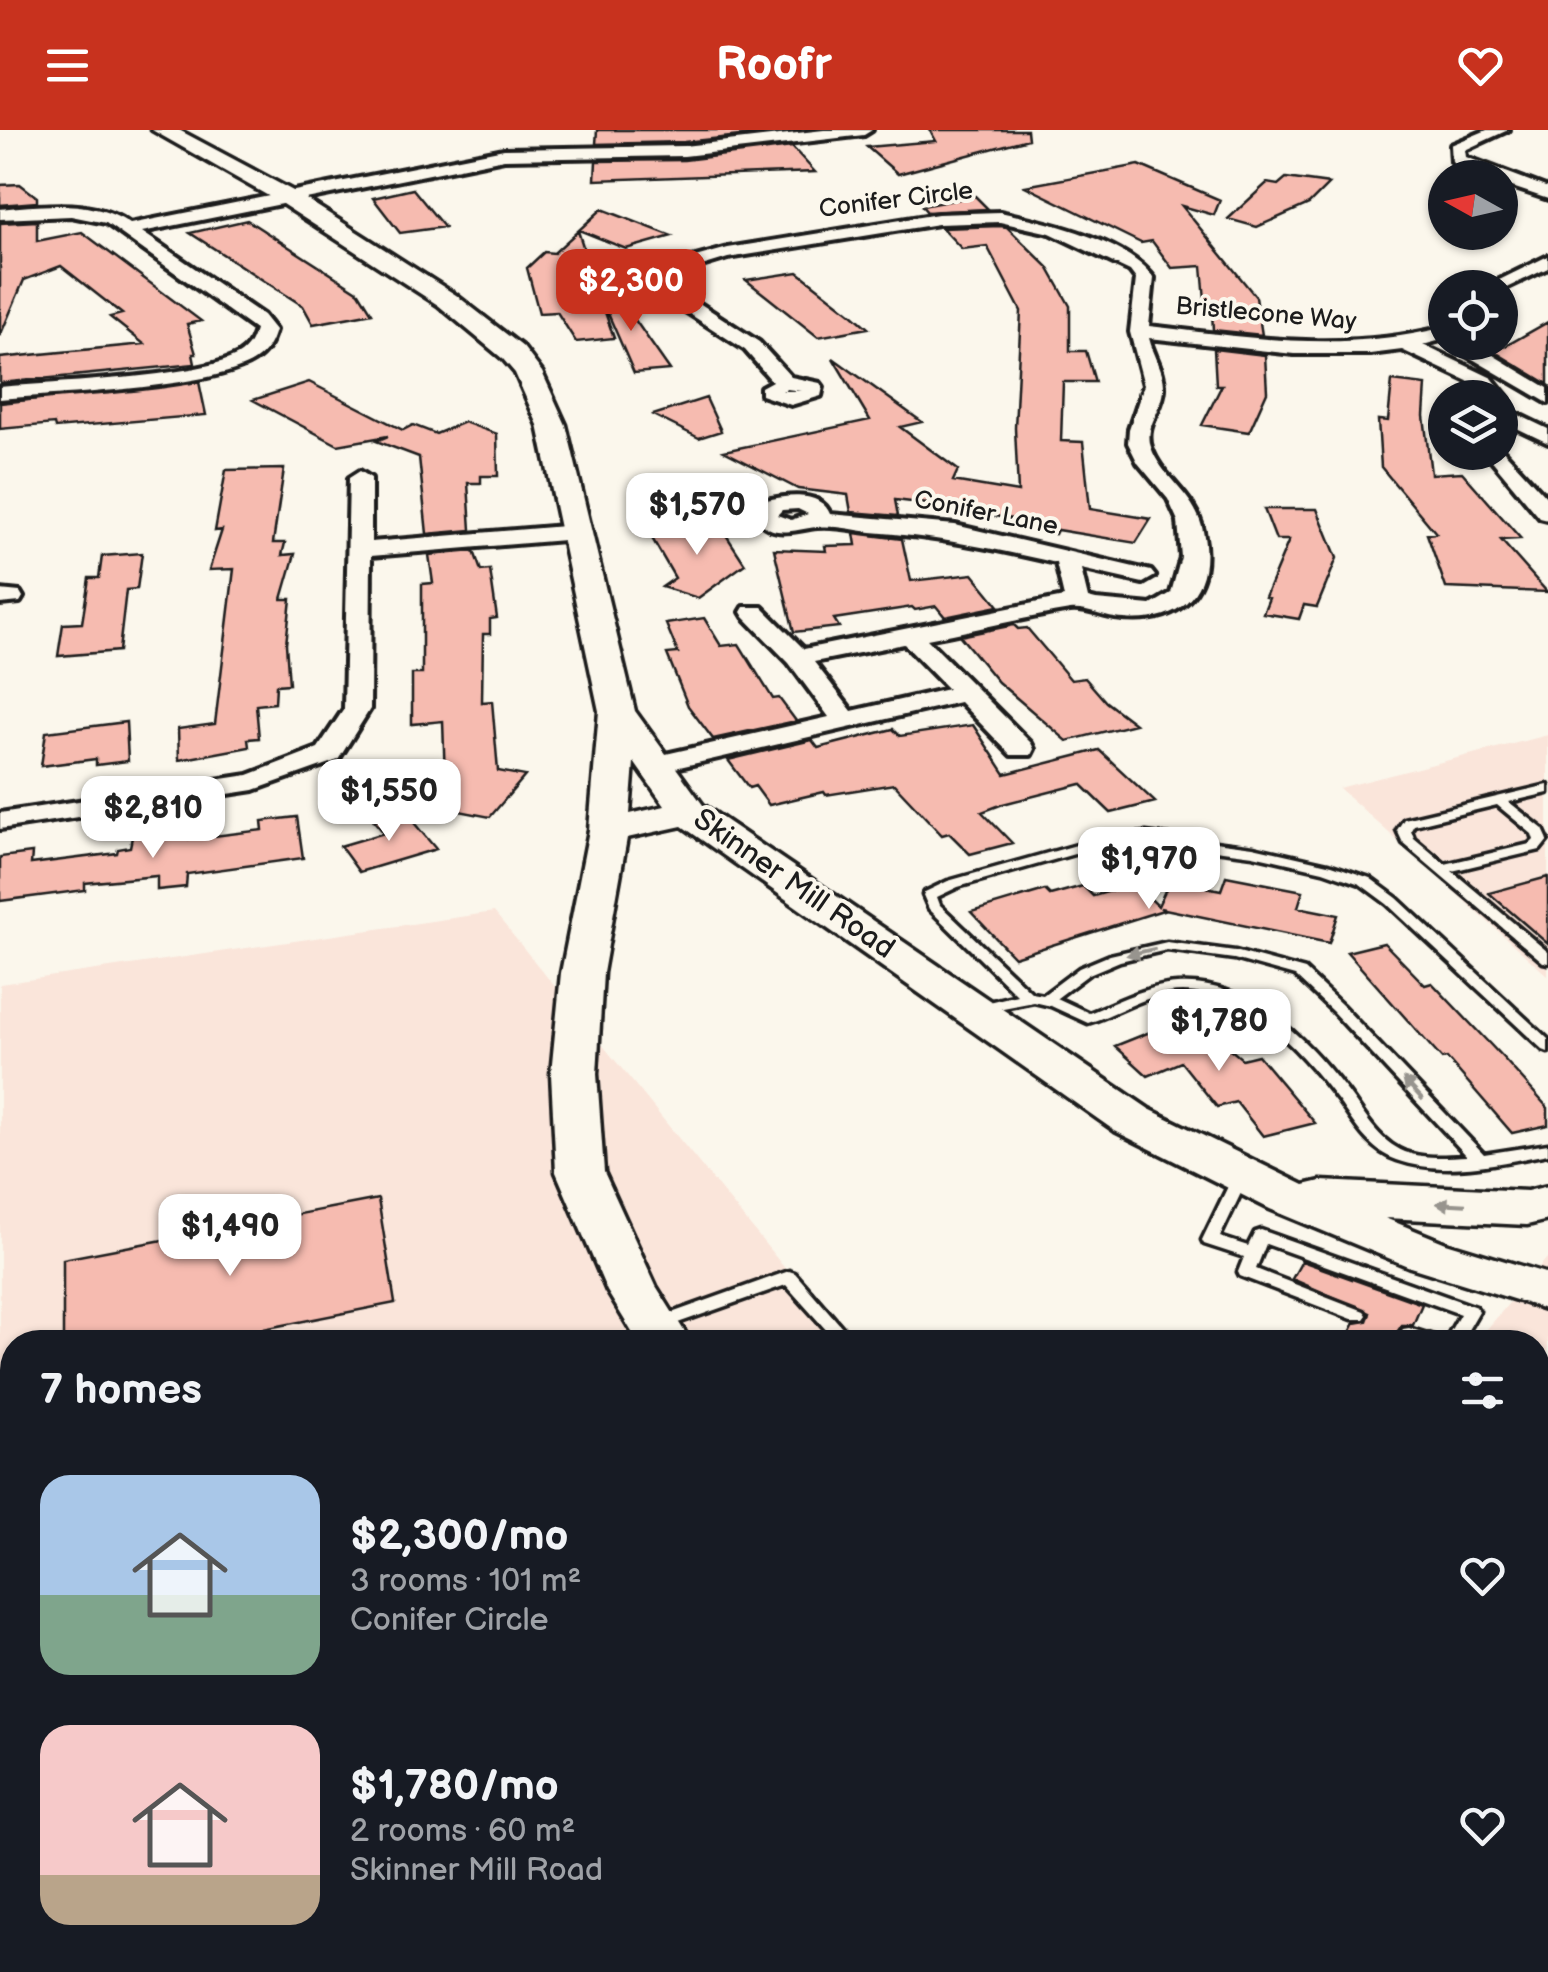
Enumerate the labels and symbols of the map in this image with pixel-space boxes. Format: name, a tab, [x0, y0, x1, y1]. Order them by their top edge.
north arrow	[1428, 160, 1518, 250]
street label: Conifer Circle	[817, 175, 975, 225]
pin: $2,300	[550, 249, 712, 334]
street label: Bristlecone Way	[1174, 291, 1358, 337]
pin: $1,570	[616, 473, 778, 558]
street label: Conifer Lane	[911, 484, 1061, 542]
pin: $1,550	[308, 759, 470, 844]
pin: $2,810	[72, 776, 234, 861]
street label: Skinner Mill Road	[686, 801, 902, 967]
pin: $1,970	[1068, 827, 1230, 912]
one-way arrow	[1125, 945, 1156, 960]
pin: $1,780	[1138, 989, 1300, 1074]
one-way arrow	[1402, 1077, 1425, 1101]
pin: $1,490	[149, 1194, 311, 1279]
one-way arrow	[1435, 1196, 1467, 1212]

